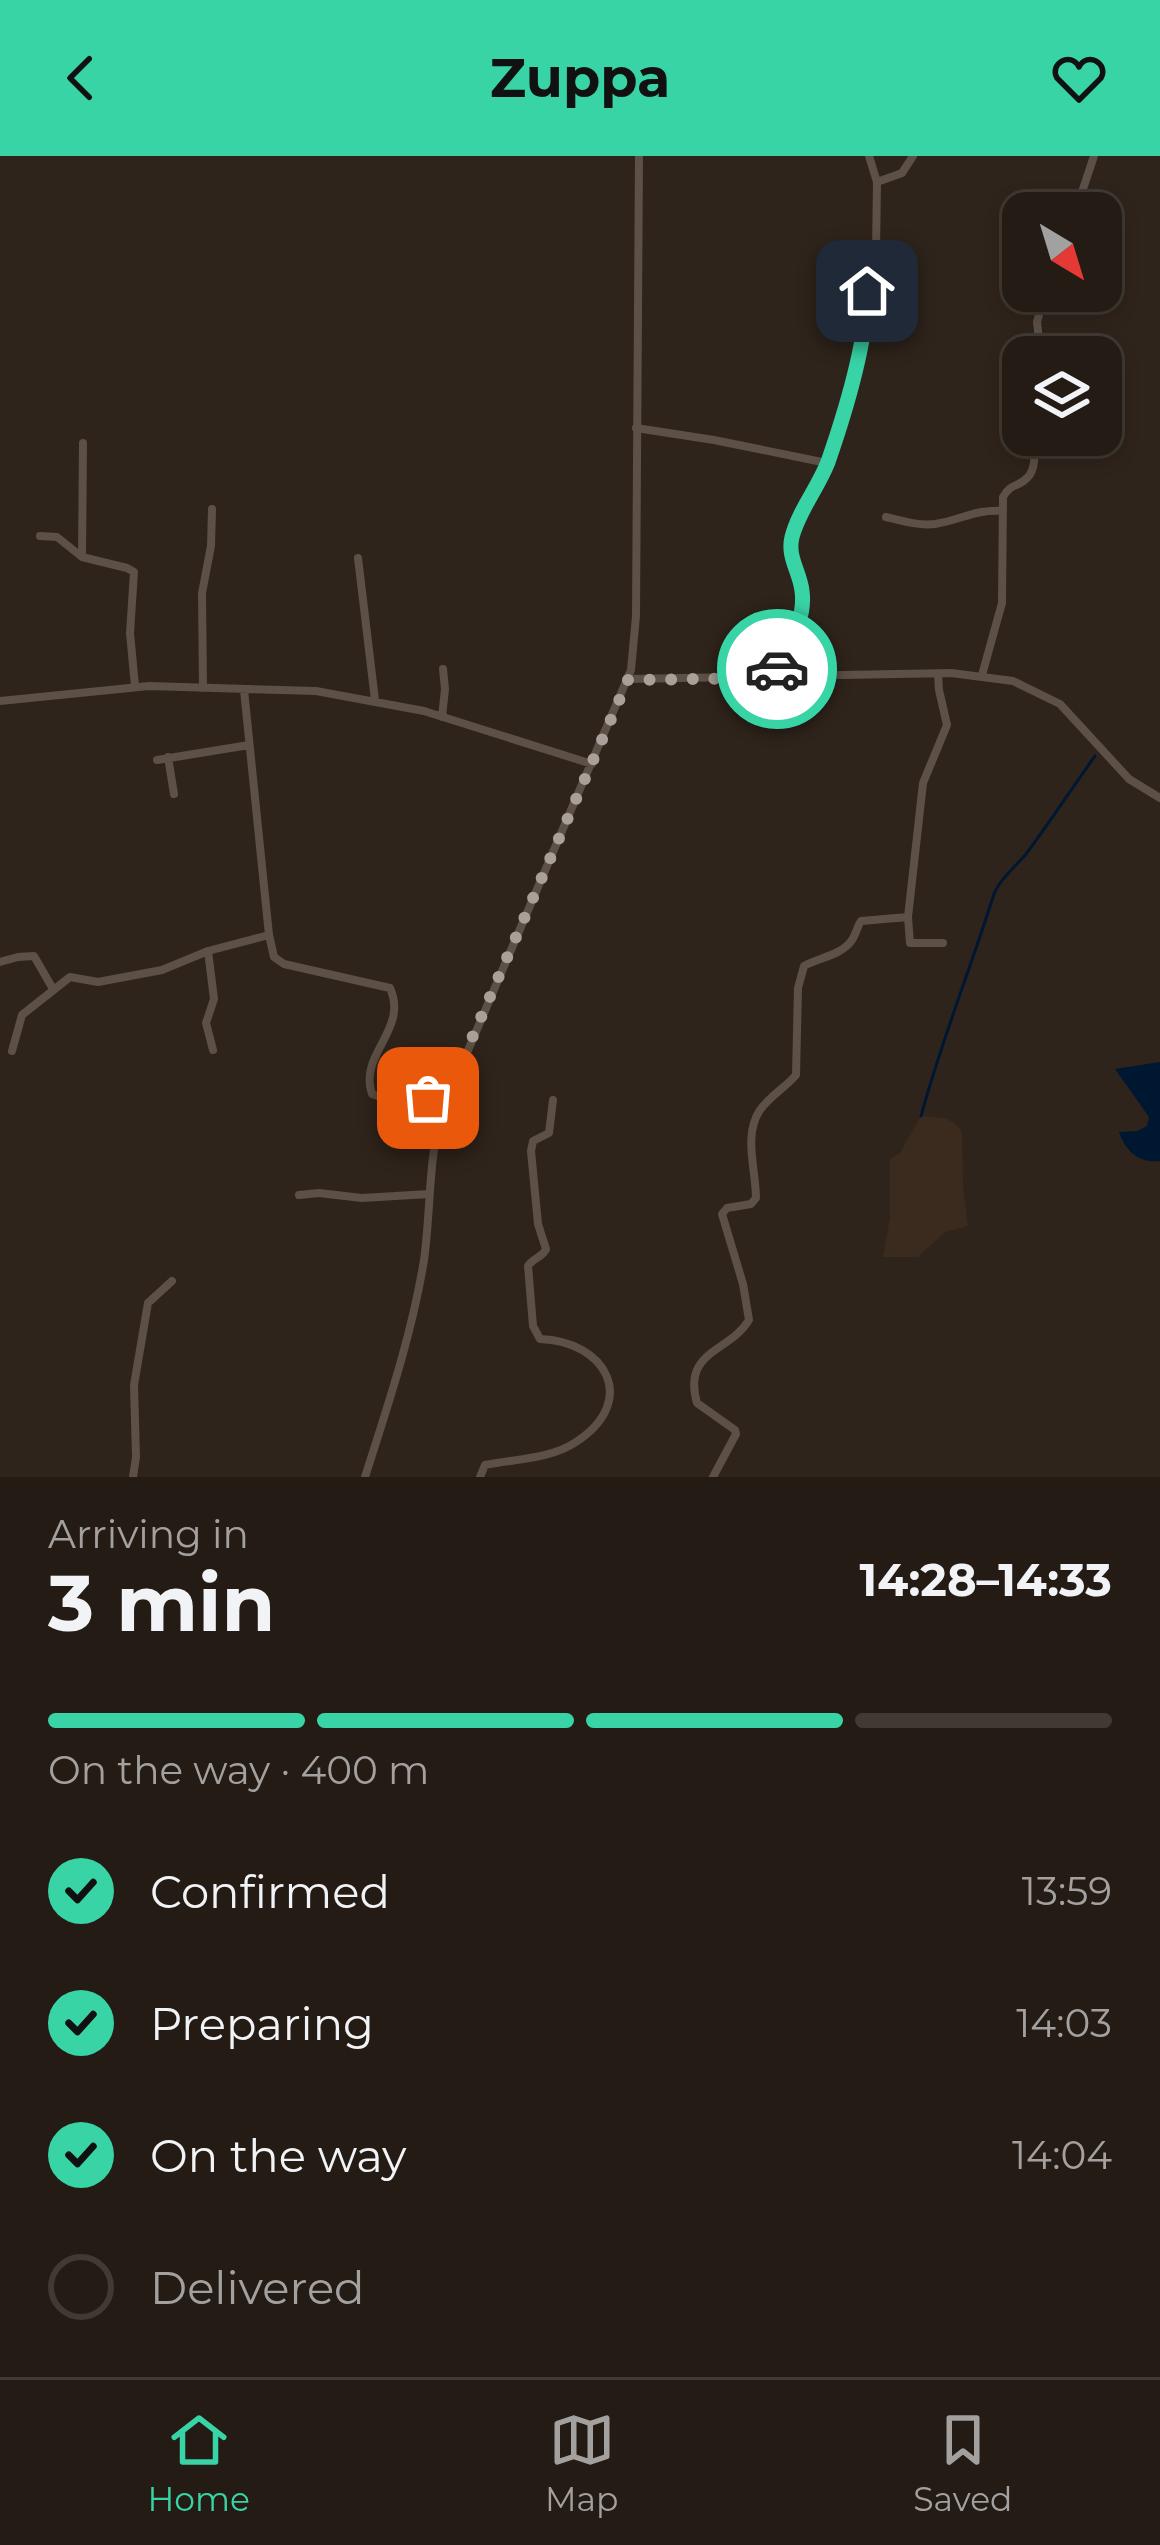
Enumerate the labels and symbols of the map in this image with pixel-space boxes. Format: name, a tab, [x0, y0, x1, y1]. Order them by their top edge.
north arrow	[1002, 192, 1122, 312]
pin	[816, 240, 918, 342]
courier	[717, 609, 837, 729]
pin	[377, 1047, 479, 1149]

